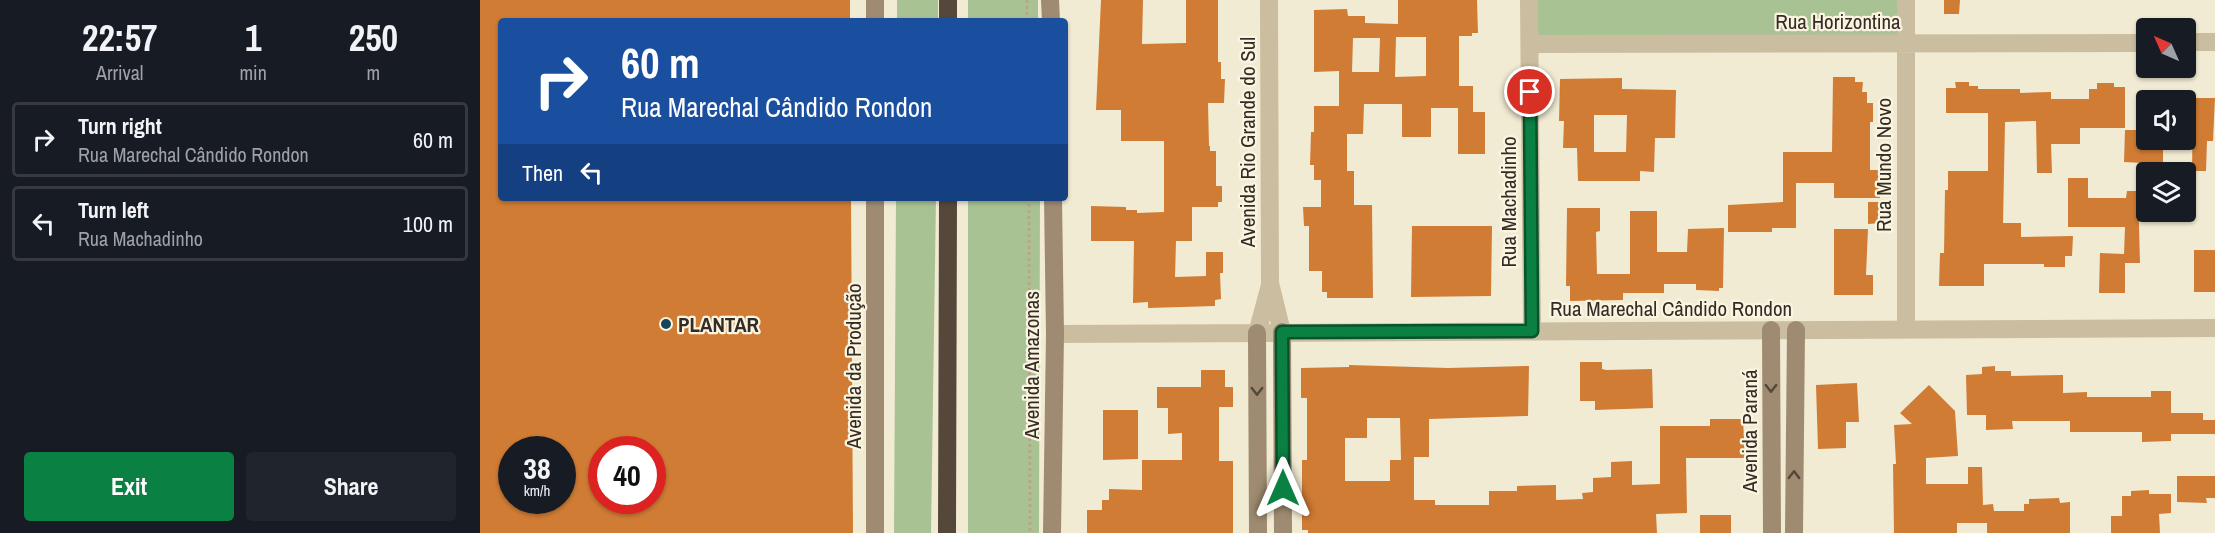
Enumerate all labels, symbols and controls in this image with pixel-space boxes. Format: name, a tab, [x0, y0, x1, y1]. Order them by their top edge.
street label: Rua Horizontina	[1775, 7, 1901, 36]
text: 22:57	[82, 14, 157, 62]
text: 1	[245, 14, 261, 62]
text: 250	[349, 14, 398, 62]
north arrow	[2136, 18, 2196, 78]
map controls	[2136, 18, 2196, 222]
text: 60 m	[621, 35, 700, 91]
street label: Avenida Rio Grande do Sul	[1233, 37, 1262, 248]
icon: right	[522, 42, 600, 120]
text: Arrival	[96, 59, 143, 86]
text: min	[239, 59, 267, 86]
text: m	[367, 59, 380, 86]
pin	[1504, 66, 1555, 117]
icon: arrive	[1513, 75, 1546, 108]
text: Rua Marechal Cândido Rondon	[621, 89, 932, 125]
button: sound	[2136, 90, 2196, 150]
street label: Rua Mundo Novo	[1869, 98, 1898, 232]
text: Turn right	[78, 111, 162, 141]
icon: right	[27, 123, 60, 156]
text: 60 m	[413, 125, 453, 155]
street label: Rua Machadinho	[1494, 136, 1523, 268]
text: Rua Marechal Cândido Rondon	[78, 141, 309, 168]
icon: left	[575, 156, 608, 189]
text: Then	[522, 158, 563, 188]
button: layers	[2136, 162, 2196, 222]
text: Turn left	[78, 195, 149, 225]
icon: left	[27, 207, 60, 240]
text: 100 m	[403, 209, 453, 239]
text: Rua Machadinho	[78, 225, 203, 252]
street label: Avenida da Produção	[839, 283, 868, 450]
street label: Avenida Amazonas	[1017, 291, 1046, 440]
street label: Rua Marechal Cândido Rondon	[1550, 294, 1792, 323]
place label: PLANTAR	[678, 310, 760, 339]
marker: PLANTAR	[659, 317, 673, 331]
street label: Avenida Paraná	[1735, 369, 1764, 494]
one-way arrow	[1765, 384, 1777, 393]
one-way arrow	[1251, 387, 1263, 396]
speed limit sign: 40	[588, 436, 666, 514]
text: 38	[523, 448, 551, 488]
button: Exit	[24, 452, 234, 521]
button: Share	[246, 452, 456, 521]
position arrow	[1251, 456, 1315, 520]
one-way arrow	[1788, 470, 1801, 479]
text: km/h	[524, 480, 550, 501]

